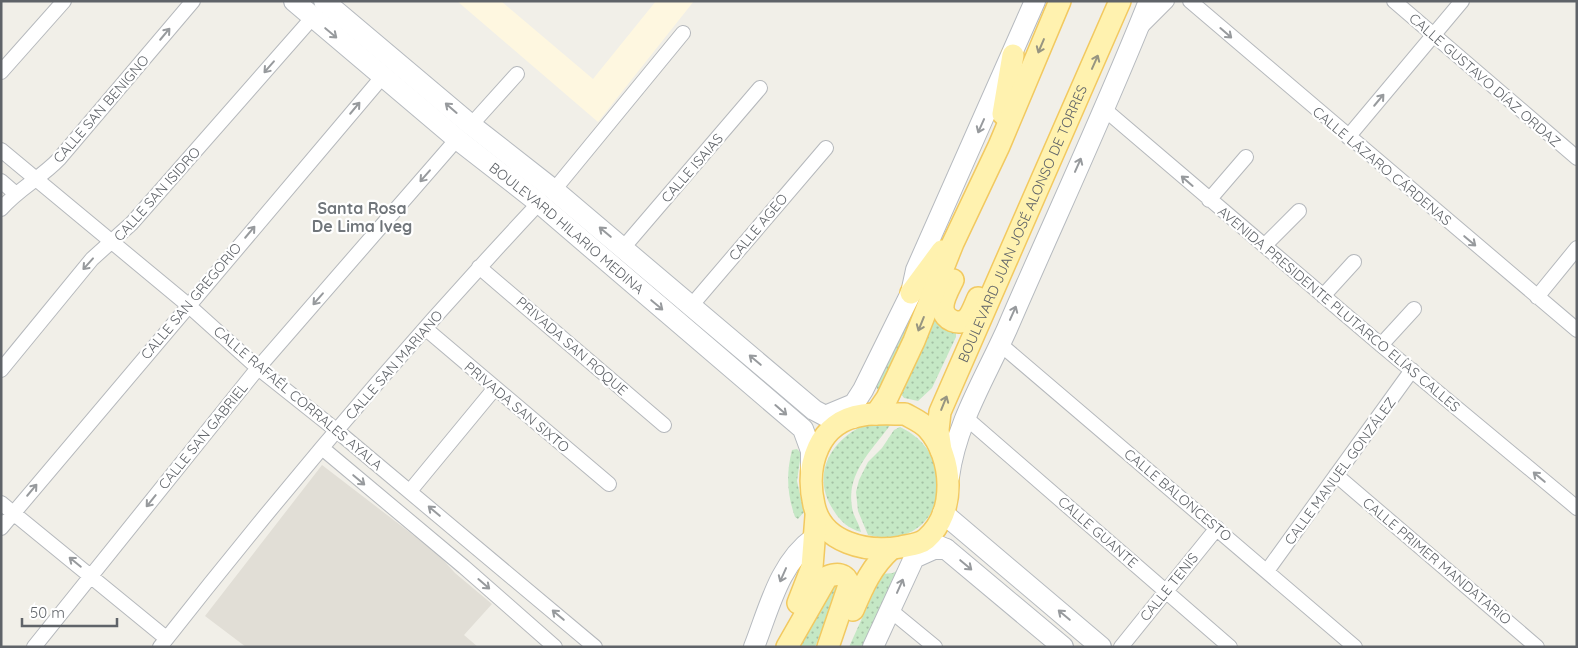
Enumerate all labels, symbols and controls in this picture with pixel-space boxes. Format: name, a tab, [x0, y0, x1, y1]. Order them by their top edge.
street label: CALLE GUSTAVO DÍAZ ORDAZ	[1405, 9, 1565, 151]
one-way arrow	[324, 27, 337, 38]
one-way arrow	[1220, 27, 1233, 39]
one-way arrow	[160, 28, 171, 41]
one-way arrow	[1035, 38, 1045, 53]
street label: CALLE SAN BENIGNO	[49, 51, 153, 167]
one-way arrow	[1091, 55, 1101, 70]
one-way arrow	[263, 61, 275, 74]
street label: BOULEVARD JUAN JOSÉ ALONSO DE TORRES	[954, 82, 1091, 365]
one-way arrow	[1373, 94, 1384, 107]
one-way arrow	[350, 102, 361, 115]
one-way arrow	[444, 102, 457, 114]
street label: CALLE LÁZARO CÁRDENAS	[1309, 103, 1455, 230]
one-way arrow	[975, 118, 985, 133]
street label: CALLE ISAIAS	[657, 130, 727, 206]
street label: CALLE SAN ISIDRO	[110, 143, 204, 245]
one-way arrow	[1074, 158, 1084, 173]
street label: BOULEVARD HILARIO MEDINA	[486, 159, 648, 298]
one-way arrow	[419, 169, 431, 182]
one-way arrow	[1181, 175, 1194, 187]
street label: CALLE AGEO	[725, 189, 792, 264]
district label: Santa Rosa De Lima Iveg	[312, 198, 412, 236]
street label: AVENIDA PRESIDENTE PLUTARCO ELÍAS CALLES	[1214, 202, 1464, 416]
one-way arrow	[244, 226, 255, 239]
one-way arrow	[598, 226, 611, 237]
one-way arrow	[1463, 235, 1476, 246]
street label: CALLE SAN GREGORIO	[137, 239, 245, 363]
one-way arrow	[83, 258, 94, 271]
one-way arrow	[313, 292, 324, 305]
street label: PRIVADA SAN ROQUE	[513, 293, 631, 399]
one-way arrow	[651, 299, 664, 310]
street label: CALLE SAN MARIANO	[342, 306, 447, 423]
one-way arrow	[1009, 306, 1019, 321]
one-way arrow	[915, 316, 925, 331]
street label: CALLE RAFAÉL CORRALES AYALA	[210, 322, 386, 474]
one-way arrow	[749, 354, 762, 365]
street label: PRIVADA SAN SIXTO	[461, 358, 573, 456]
street label: CALLE SAN GABRIEL	[154, 379, 252, 493]
street label: CALLE MANUEL GONZÁLEZ	[1280, 394, 1400, 548]
one-way arrow	[940, 395, 949, 411]
one-way arrow	[774, 404, 787, 415]
street label: CALLE BALONCESTO	[1120, 445, 1236, 545]
one-way arrow	[1533, 471, 1546, 483]
one-way arrow	[353, 474, 366, 486]
one-way arrow	[27, 484, 38, 497]
street label: CALLE GUANTE	[1054, 492, 1142, 572]
one-way arrow	[145, 494, 156, 507]
street label: CALLE PRIMER MANDATARIO	[1359, 494, 1515, 629]
one-way arrow	[427, 505, 440, 516]
street label: CALLE TENIS	[1136, 549, 1202, 625]
one-way arrow	[69, 557, 82, 568]
one-way arrow	[959, 560, 972, 571]
one-way arrow	[778, 567, 788, 582]
one-way arrow	[477, 579, 490, 590]
one-way arrow	[896, 579, 906, 594]
scale bar	[22, 596, 118, 628]
text: 50 m	[30, 603, 65, 622]
one-way arrow	[552, 610, 565, 621]
one-way arrow	[1057, 610, 1070, 621]

